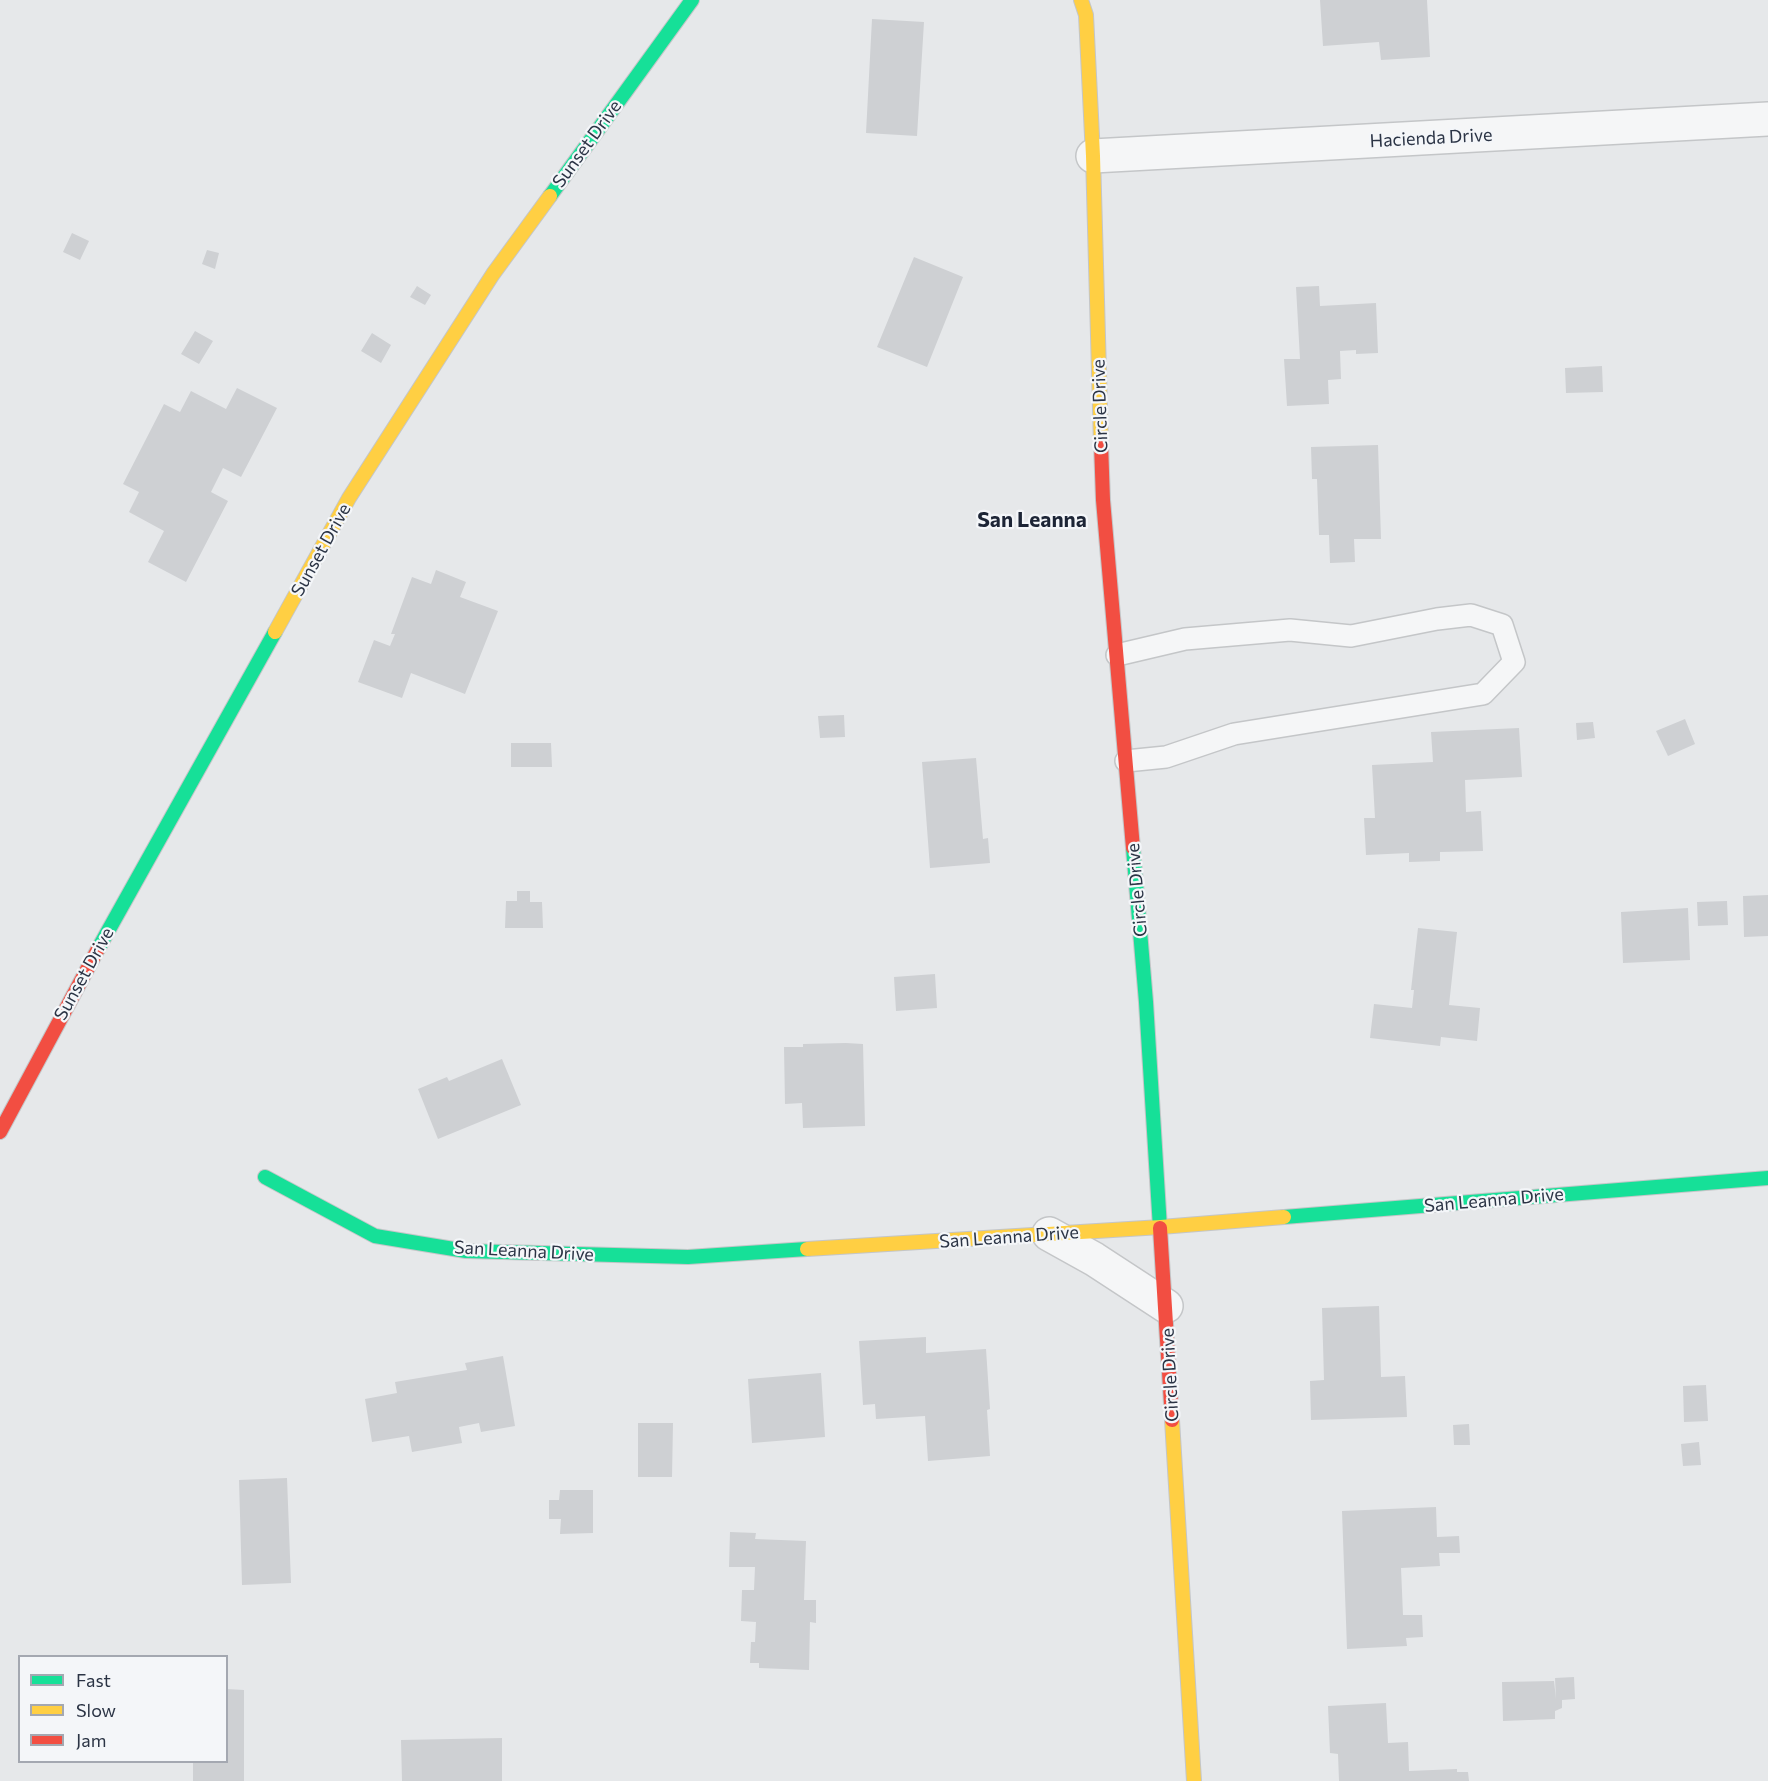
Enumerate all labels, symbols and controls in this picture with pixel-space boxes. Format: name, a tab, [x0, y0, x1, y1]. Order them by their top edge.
street label: Sunset Drive	[548, 96, 626, 192]
street label: Hacienda Drive	[1369, 124, 1493, 152]
street label: Circle Drive	[1088, 359, 1112, 453]
street label: Sunset Drive	[287, 500, 355, 600]
district label: San Leanna	[977, 507, 1087, 533]
street label: Circle Drive	[1122, 842, 1152, 938]
street label: Sunset Drive	[50, 924, 118, 1024]
street label: San Leanna Drive	[1423, 1183, 1565, 1217]
street label: San Leanna Drive	[938, 1221, 1080, 1253]
street label: San Leanna Drive	[454, 1237, 594, 1265]
street label: Circle Drive	[1157, 1328, 1183, 1422]
legend	[18, 1655, 228, 1763]
text: Fast	[76, 1669, 111, 1691]
text: Slow	[76, 1699, 116, 1721]
text: Jam	[76, 1729, 106, 1751]

